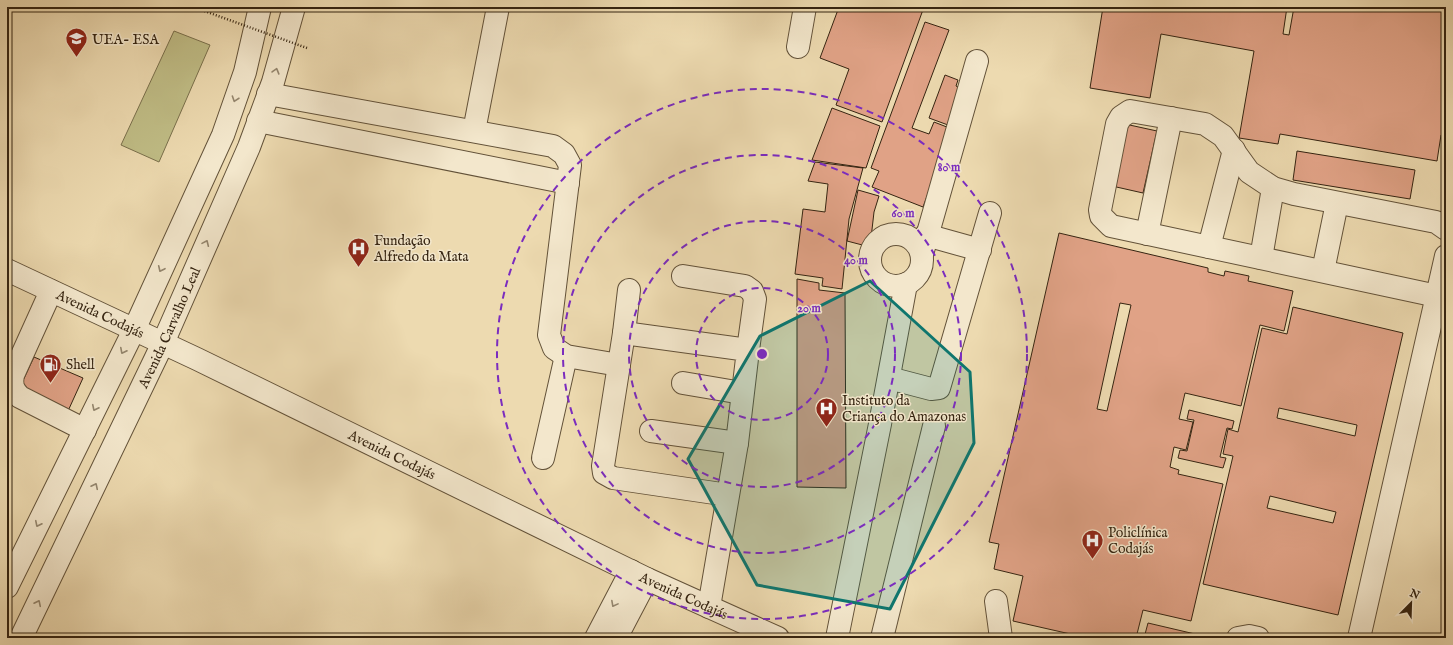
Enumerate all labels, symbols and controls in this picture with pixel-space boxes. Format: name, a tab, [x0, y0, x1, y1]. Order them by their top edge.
school or university icon: UEA- ESA	[63, 26, 89, 59]
place label: UEA- ESA	[92, 31, 159, 49]
one-way arrow	[271, 68, 280, 75]
one-way arrow	[232, 95, 240, 102]
text: 80 m	[938, 160, 961, 175]
text: 60 m	[892, 206, 915, 221]
place label: Fundação Alfredo da Mata	[373, 232, 470, 266]
hospital icon: Fundação Alfredo da Mata	[346, 235, 372, 268]
one-way arrow	[201, 240, 209, 248]
text: 40 m	[844, 253, 869, 268]
street label: Avenida Carvalho Leal	[134, 264, 205, 392]
one-way arrow	[158, 265, 166, 273]
street label: Avenida Codajás	[52, 286, 147, 343]
text: 20 m	[797, 301, 821, 316]
one-way arrow	[120, 347, 128, 354]
centre of rings	[755, 347, 769, 361]
fuel station icon: Shell	[38, 351, 64, 384]
place label: Shell	[66, 356, 95, 374]
place label: Instituto da Criança do Amazonas	[842, 392, 966, 426]
hospital icon: Instituto da Criança do Amazonas	[814, 395, 840, 428]
one-way arrow	[92, 403, 100, 411]
street label: Avenida Codajás	[344, 426, 438, 484]
one-way arrow	[90, 482, 98, 490]
one-way arrow	[35, 520, 43, 528]
place label: Policlínica Codajás	[1108, 524, 1169, 558]
hospital icon: Policlínica Codajás	[1080, 527, 1106, 560]
street label: Avenida Codajás	[635, 568, 730, 624]
north arrow	[1391, 583, 1431, 623]
text: N	[1406, 586, 1422, 603]
one-way arrow	[33, 600, 41, 607]
one-way arrow	[611, 600, 618, 608]

